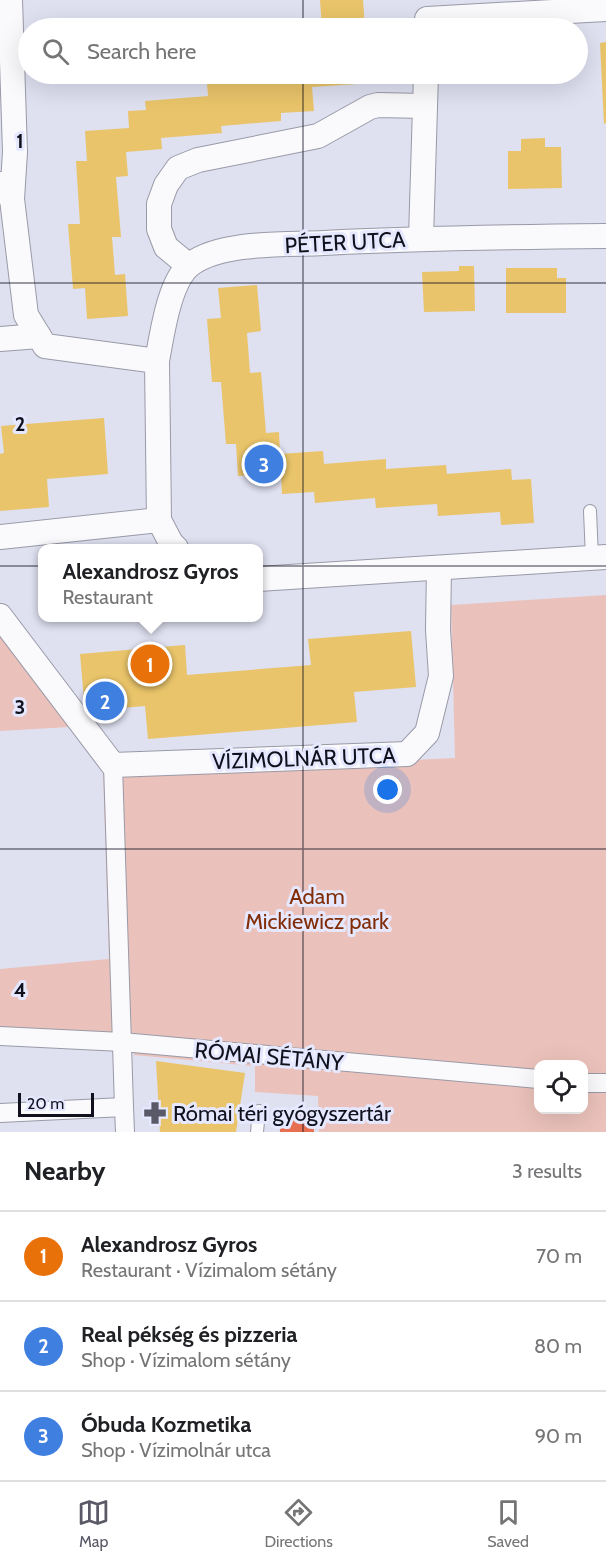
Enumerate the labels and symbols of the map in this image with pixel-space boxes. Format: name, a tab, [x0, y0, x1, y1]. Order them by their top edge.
text: 1	[16, 129, 24, 153]
street label: PÉTER UTCA	[284, 226, 407, 259]
text: 2	[15, 412, 25, 436]
pin: 3	[244, 442, 284, 486]
pin: 1	[130, 642, 170, 686]
pin: 2	[86, 678, 124, 724]
text: 3	[15, 695, 25, 719]
street label: VÍZIMOLNÁR UTCA	[212, 742, 397, 775]
your location	[373, 775, 402, 804]
park label: Adam Mickiewicz park	[245, 883, 389, 935]
text: 4	[14, 978, 26, 1002]
street label: RÓMAI SÉTÁNY	[193, 1037, 345, 1076]
scale bar	[18, 1090, 94, 1118]
pharmacy icon: Római téri gyógyszertár	[142, 1100, 168, 1126]
place label: Római téri gyógyszertár	[173, 1100, 391, 1127]

